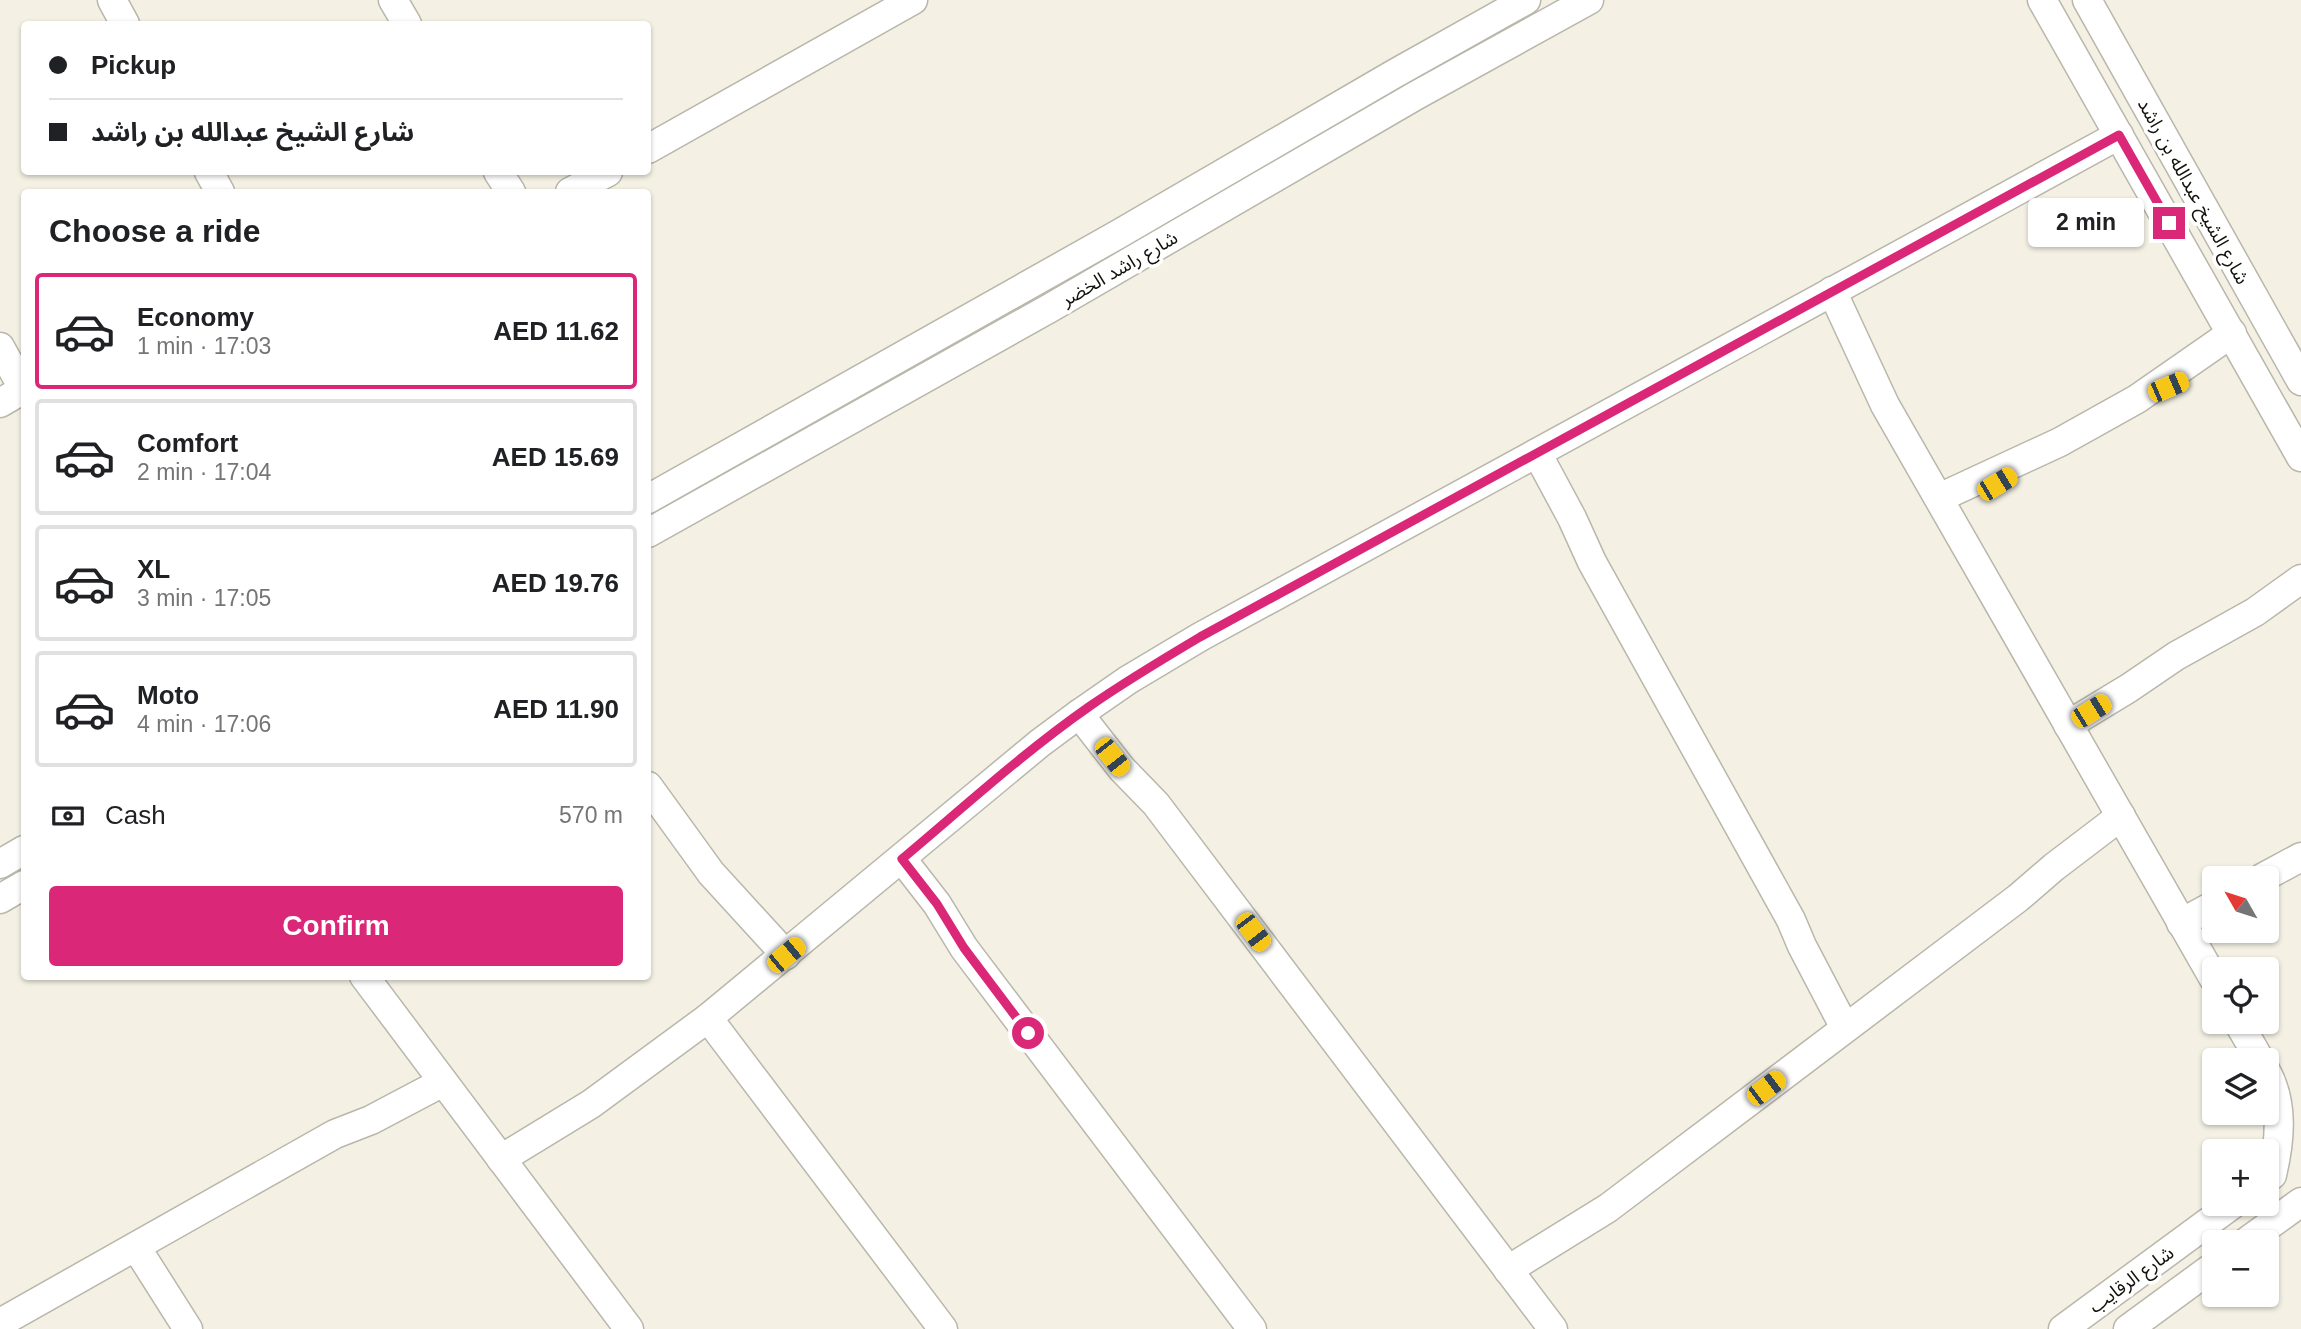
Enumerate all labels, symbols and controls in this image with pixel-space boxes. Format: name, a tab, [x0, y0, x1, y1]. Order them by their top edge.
text: Pickup	[91, 50, 176, 80]
street label: شارع الشيخ عبدالله بن راشد	[2130, 95, 2253, 290]
text: شارع الشيخ عبدالله بن راشد	[91, 117, 414, 147]
callout: 2 min	[2029, 198, 2144, 248]
route end	[2153, 207, 2185, 239]
text: 2 min	[2056, 209, 2116, 235]
text: Choose a ride	[49, 213, 261, 249]
street label: شارع راشد الخضر	[1057, 227, 1183, 313]
icon: car	[53, 300, 116, 363]
text: Economy	[137, 302, 254, 332]
text: AED 11.62	[493, 316, 619, 346]
text: 1 min · 17:03	[137, 333, 271, 359]
car	[2145, 369, 2192, 405]
icon: car	[53, 426, 116, 489]
text: Comfort	[137, 428, 238, 458]
text: AED 15.69	[492, 442, 619, 472]
text: 2 min · 17:04	[137, 459, 271, 485]
car	[1974, 464, 2021, 504]
icon: car	[53, 552, 116, 615]
text: XL	[137, 554, 170, 584]
text: AED 19.76	[492, 568, 619, 598]
text: 3 min · 17:05	[137, 585, 271, 611]
icon: car	[53, 678, 116, 741]
text: Moto	[137, 680, 199, 710]
car	[2068, 691, 2115, 731]
text: AED 11.90	[493, 694, 619, 724]
text: 4 min · 17:06	[137, 711, 271, 737]
car	[1091, 734, 1134, 780]
icon: cash	[49, 797, 87, 835]
text: Cash	[105, 800, 166, 830]
text: 570 m	[559, 802, 623, 828]
north arrow	[2202, 866, 2278, 943]
map controls	[2202, 866, 2279, 1307]
button: Confirm	[49, 886, 623, 966]
car	[1232, 909, 1275, 955]
car	[764, 933, 809, 977]
button: locate	[2202, 957, 2279, 1034]
route start	[1012, 1017, 1044, 1049]
button: layers	[2202, 1048, 2279, 1125]
car	[1743, 1067, 1790, 1109]
button: +	[2202, 1139, 2279, 1216]
button: −	[2202, 1230, 2279, 1307]
street label: شارع الرقايب	[2085, 1242, 2179, 1319]

